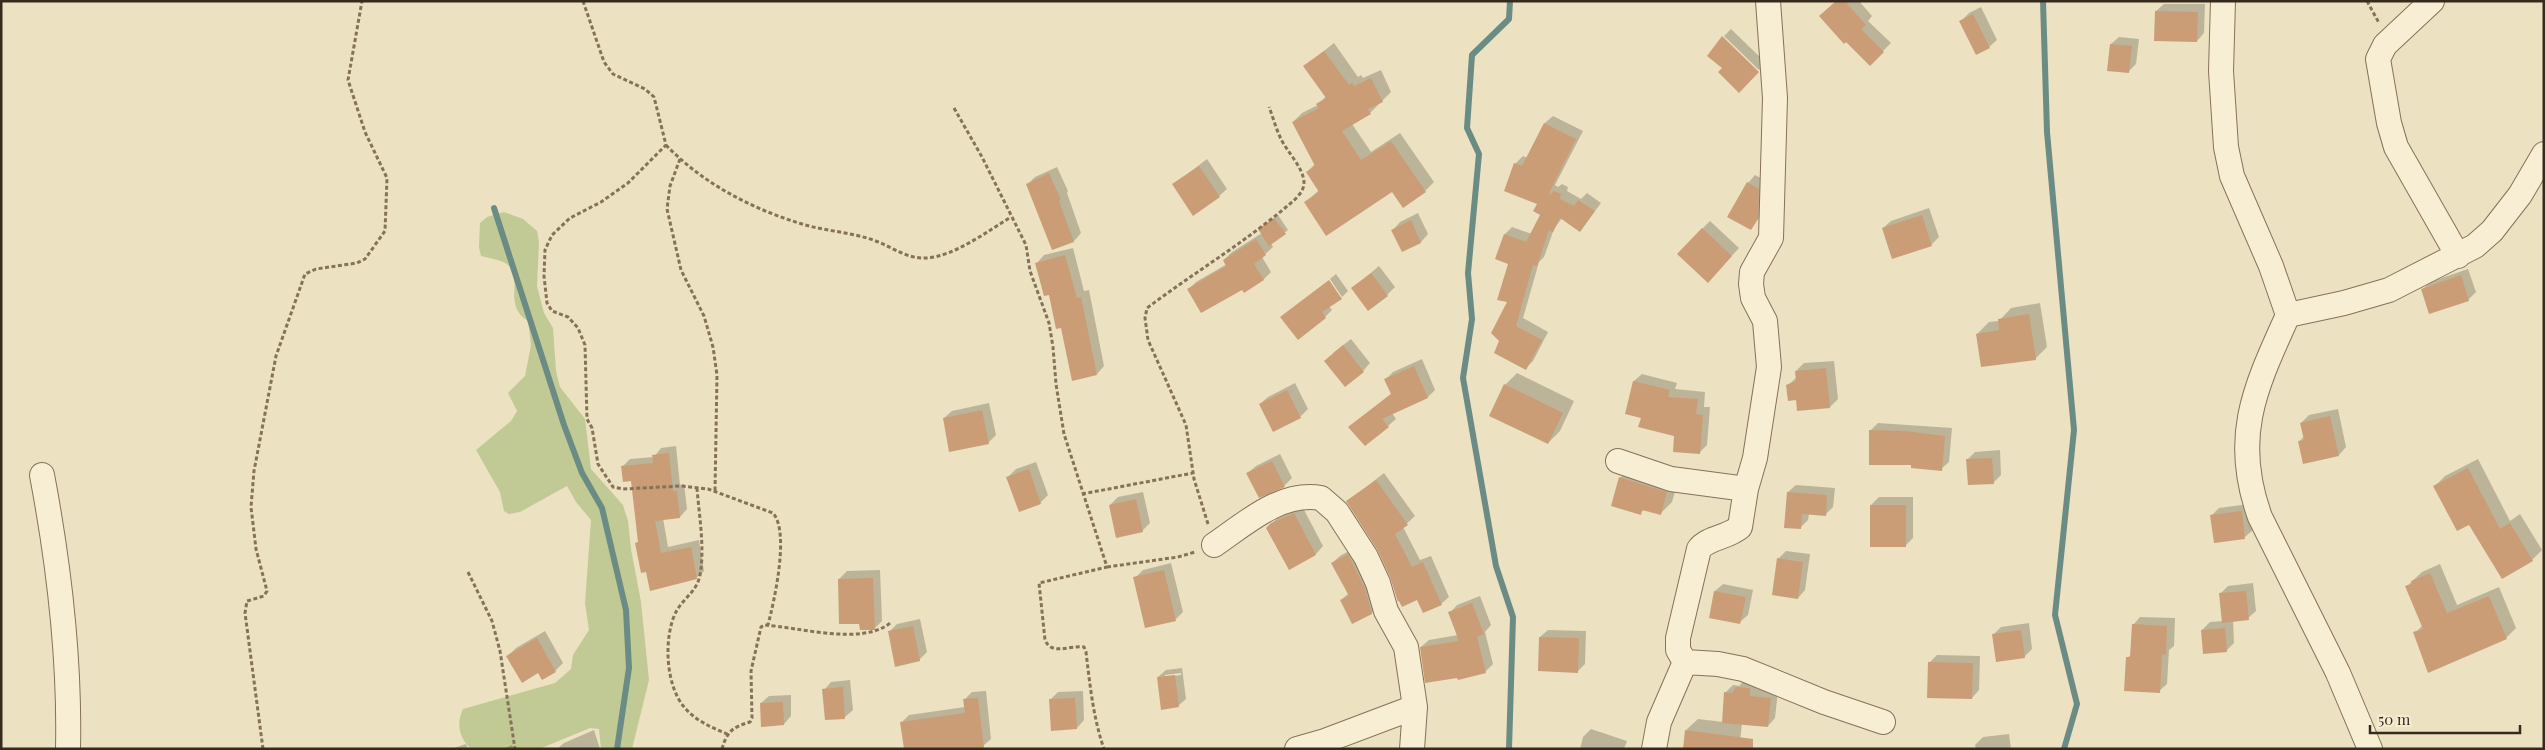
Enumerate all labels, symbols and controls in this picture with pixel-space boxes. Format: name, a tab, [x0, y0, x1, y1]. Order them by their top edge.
scale bar	[2370, 702, 2520, 734]
text: 50 m	[2378, 709, 2411, 729]

